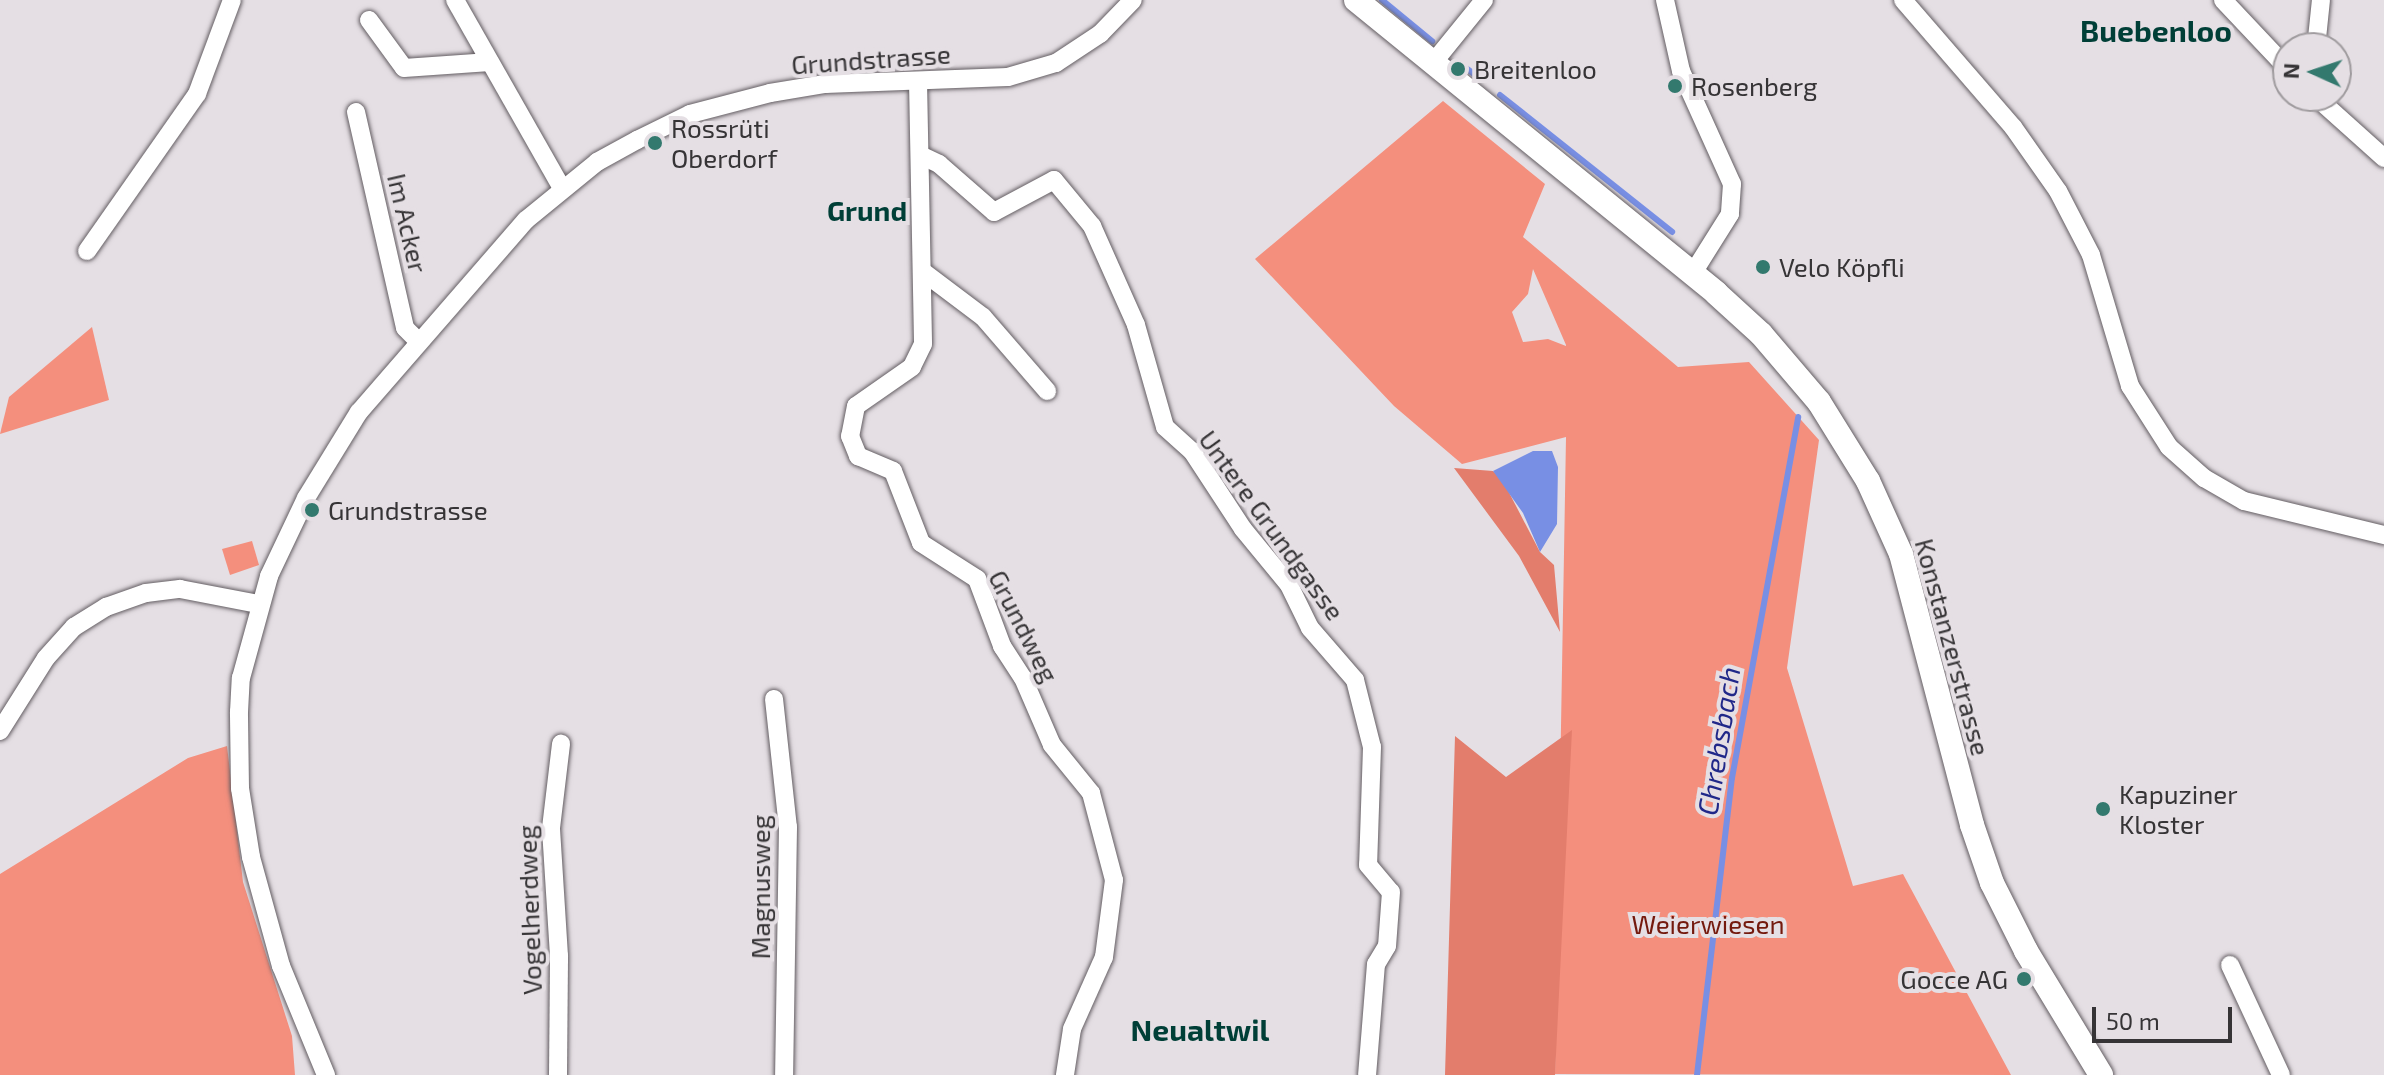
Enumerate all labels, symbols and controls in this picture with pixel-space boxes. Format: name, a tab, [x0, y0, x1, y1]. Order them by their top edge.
district label: Buebenloo	[2080, 12, 2232, 48]
north arrow	[2272, 32, 2352, 112]
street label: Grundstrasse	[790, 38, 952, 80]
place label: Breitenloo	[1474, 53, 1597, 85]
marker: Breitenloo	[1449, 60, 1467, 78]
text: N	[2277, 62, 2303, 79]
place label: Rosenberg	[1691, 70, 1818, 102]
marker: Rosenberg	[1666, 77, 1684, 95]
place label: Rossrüti Oberdorf	[671, 112, 777, 174]
marker: Rossrüti Oberdorf	[646, 134, 664, 152]
street label: Im Acker	[381, 170, 435, 276]
district label: Grund	[827, 193, 907, 227]
place label: Velo Köpfli	[1779, 251, 1905, 283]
marker: Velo Köpfli	[1754, 258, 1772, 276]
street label: Untere Grundgasse	[1193, 424, 1351, 626]
place label: Grundstrasse	[328, 494, 488, 526]
marker: Grundstrasse	[303, 501, 321, 519]
street label: Konstanzerstrasse	[1909, 535, 1997, 759]
street label: Grundweg	[983, 565, 1065, 687]
water label: Chrebsbach	[1690, 664, 1746, 818]
place label: Kapuziner Kloster	[2119, 778, 2238, 840]
marker: Kapuziner Kloster	[2094, 800, 2112, 818]
street label: Magnusweg	[744, 815, 776, 959]
street label: Vogelherdweg	[510, 825, 548, 995]
park label: Weierwiesen	[1631, 908, 1785, 940]
place label: Gocce AG	[1900, 963, 2008, 995]
marker: Gocce AG	[2015, 970, 2033, 988]
scale bar	[2096, 991, 2236, 1041]
text: 50 m	[2106, 1006, 2160, 1035]
district label: Neualtwil	[1131, 1011, 1269, 1047]

